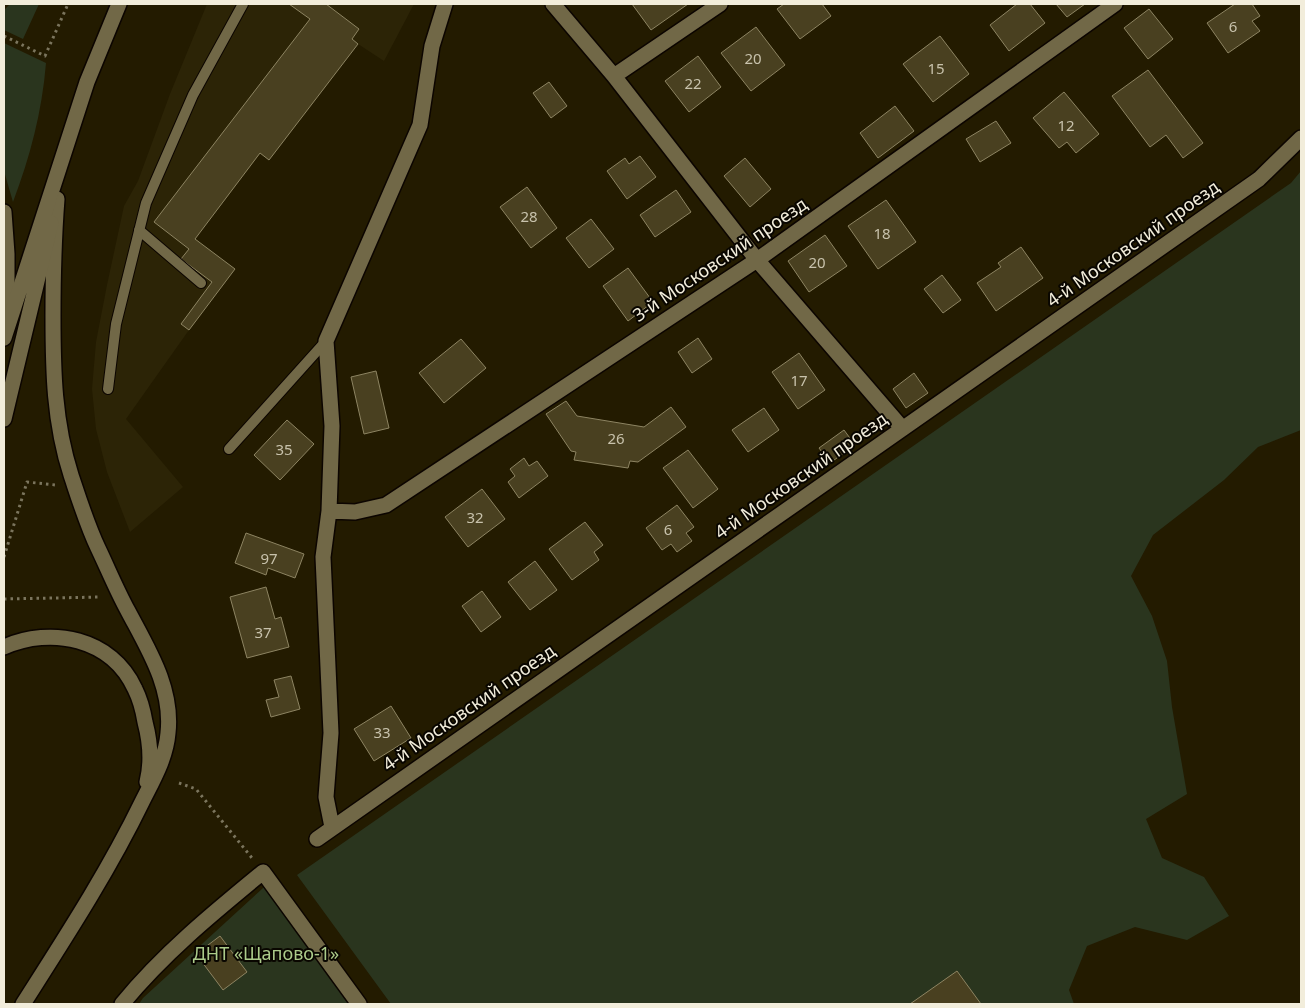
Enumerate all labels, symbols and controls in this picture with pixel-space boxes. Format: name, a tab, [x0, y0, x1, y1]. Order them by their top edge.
house number: 6	[1229, 16, 1237, 36]
house number: 20	[744, 48, 762, 68]
house number: 15	[927, 58, 945, 78]
house number: 22	[684, 73, 702, 93]
house number: 12	[1057, 115, 1075, 135]
street label: 4-й Московский проезд	[1041, 174, 1224, 312]
street label: 3-й Московский проезд	[628, 192, 811, 327]
house number: 28	[520, 206, 538, 226]
house number: 18	[873, 223, 891, 243]
house number: 20	[808, 252, 826, 272]
house number: 17	[790, 370, 808, 390]
street label: 4-й Московский проезд	[709, 406, 892, 544]
house number: 26	[607, 428, 625, 448]
house number: 35	[275, 439, 293, 459]
house number: 32	[466, 507, 484, 527]
house number: 6	[664, 519, 672, 539]
house number: 97	[260, 548, 278, 568]
house number: 37	[254, 622, 272, 642]
street label: 4-й Московский проезд	[377, 638, 560, 776]
house number: 33	[373, 722, 391, 742]
park label: ДНТ «Щапово-1»	[193, 941, 339, 965]

